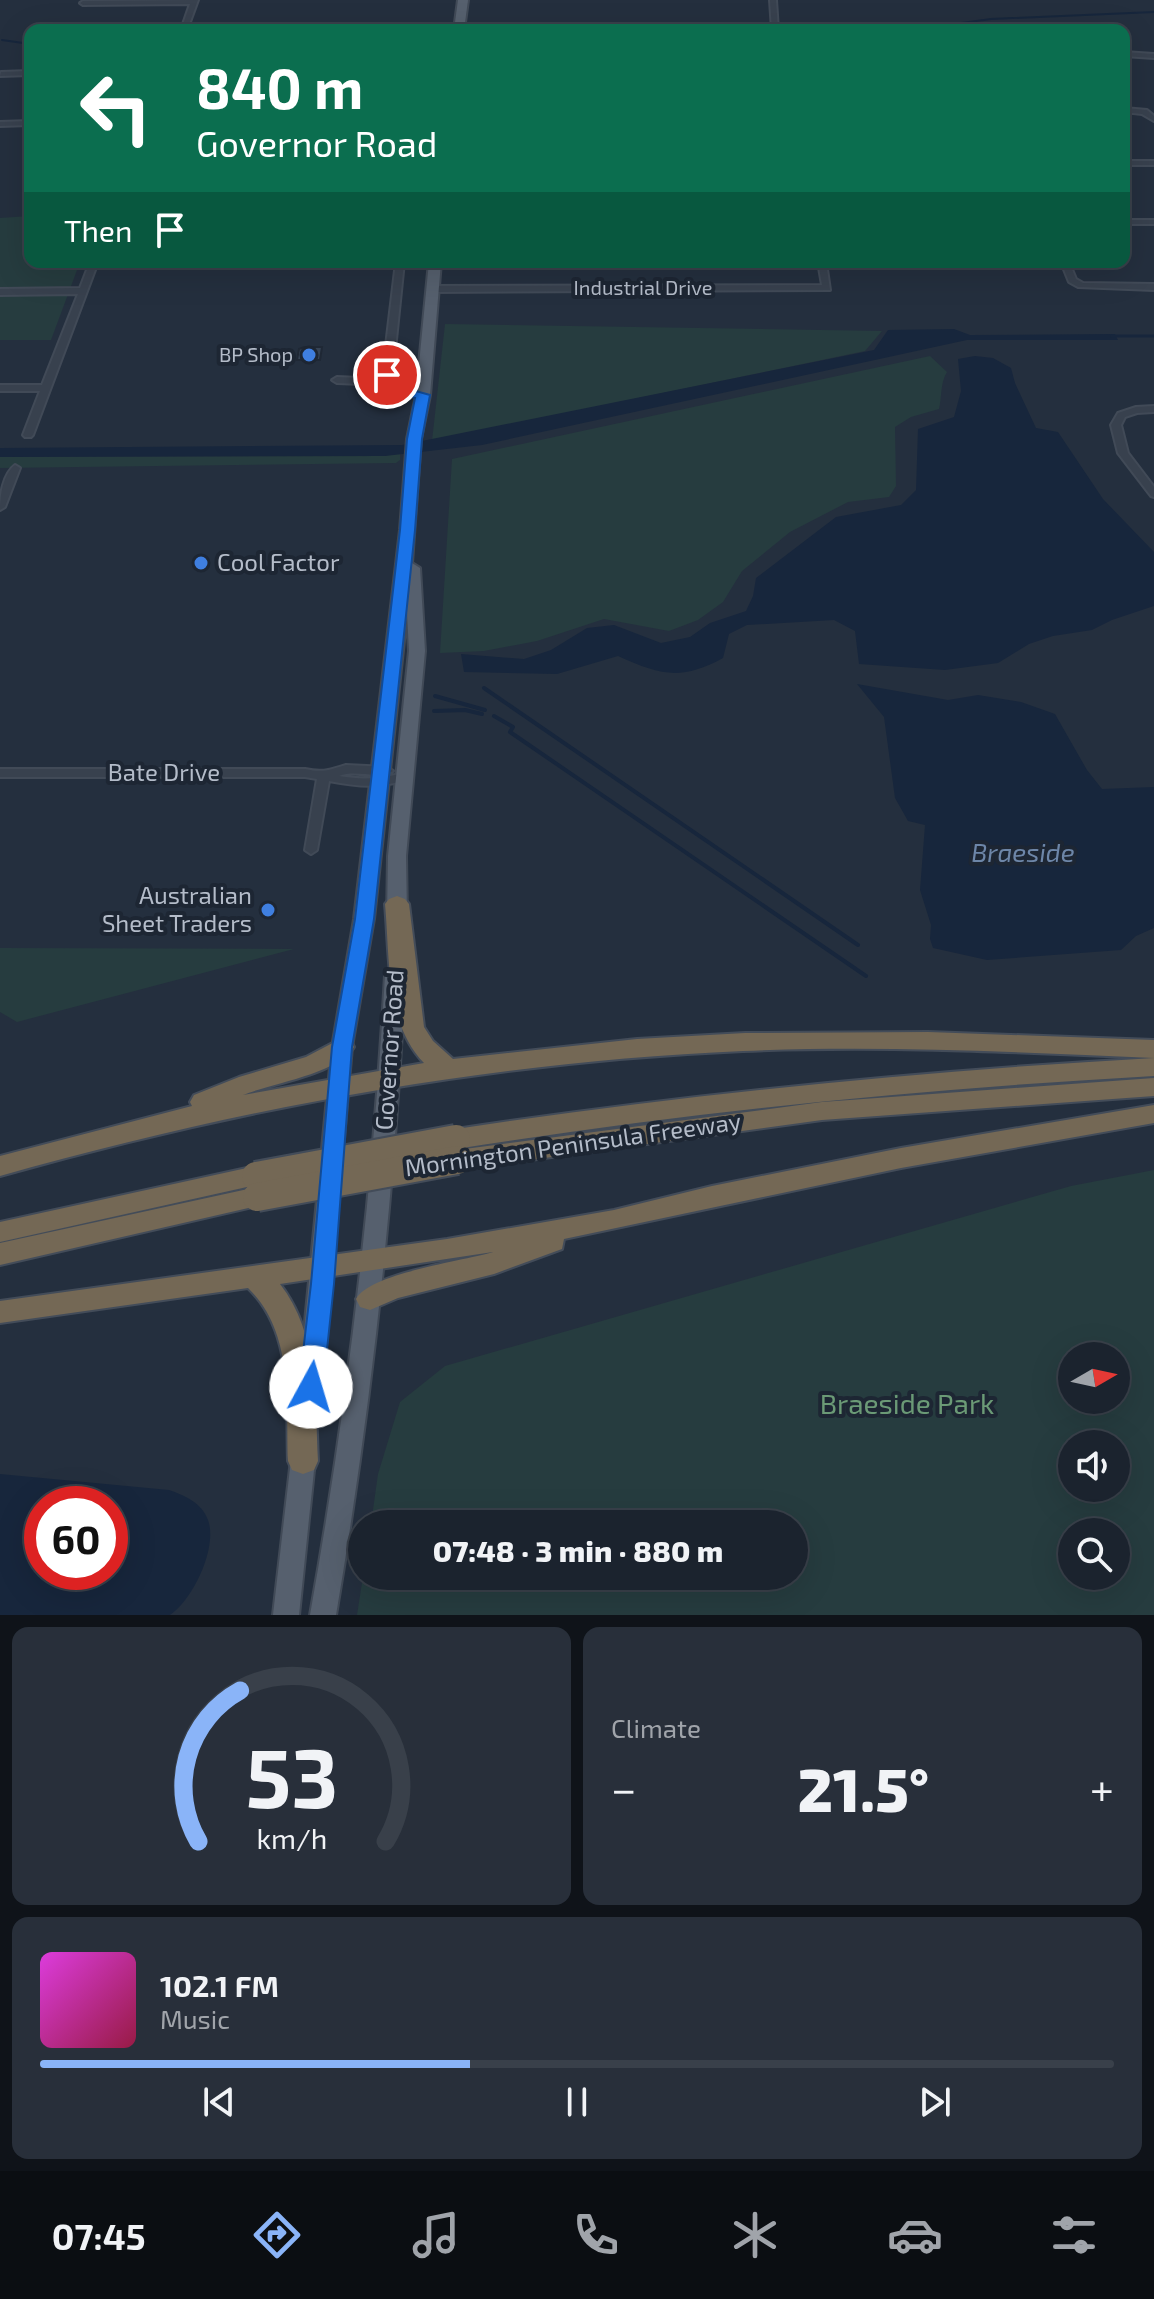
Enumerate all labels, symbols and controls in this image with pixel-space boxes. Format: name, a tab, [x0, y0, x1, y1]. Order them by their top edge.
text: 840 m	[196, 53, 363, 120]
icon: left	[64, 56, 168, 160]
text: Governor Road	[196, 121, 437, 164]
icon: arrive	[148, 208, 192, 252]
text: Then	[64, 212, 132, 248]
street label: Industrial Drive	[574, 275, 712, 299]
pin	[353, 341, 421, 409]
place label: BP Shop	[219, 342, 293, 366]
marker: BP Shop	[300, 346, 318, 364]
icon: arrive	[365, 353, 409, 397]
place label: Cool Factor	[217, 547, 340, 576]
marker: Cool Factor	[192, 554, 210, 572]
street label: Bate Drive	[108, 757, 220, 786]
water label: Braeside	[971, 836, 1075, 867]
place label: Australian Sheet Traders	[102, 880, 252, 937]
marker: Australian Sheet Traders	[259, 901, 277, 919]
street label: Governor Road	[368, 969, 409, 1131]
street label: Mornington Peninsula Freeway	[403, 1106, 743, 1181]
north arrow	[1058, 1342, 1130, 1414]
map controls	[1058, 1342, 1130, 1590]
position arrow	[269, 1345, 353, 1429]
park label: Braeside Park	[820, 1386, 994, 1420]
button: sound	[1058, 1430, 1130, 1502]
speed limit sign: 60	[24, 1486, 128, 1590]
button: search	[1058, 1518, 1130, 1590]
text: 07:48 · 3 min · 880 m	[433, 1532, 723, 1568]
text: Climate	[611, 1712, 701, 1743]
text: 53	[245, 1725, 338, 1825]
text: 21.5°	[798, 1752, 929, 1824]
text: −	[611, 1761, 637, 1814]
text: +	[1090, 1761, 1114, 1814]
text: km/h	[256, 1820, 327, 1855]
text: 102.1 FM	[160, 1967, 279, 2003]
text: Music	[160, 2003, 230, 2034]
icon: previous	[197, 2080, 241, 2124]
icon: pause	[555, 2080, 599, 2124]
icon: next	[913, 2080, 957, 2124]
icon: directions	[249, 2207, 305, 2263]
icon: music	[408, 2207, 464, 2263]
icon: phone	[568, 2207, 624, 2263]
icon: climate	[727, 2207, 783, 2263]
icon: car	[887, 2207, 943, 2263]
icon: filters	[1046, 2207, 1102, 2263]
text: 07:45	[52, 2214, 146, 2257]

